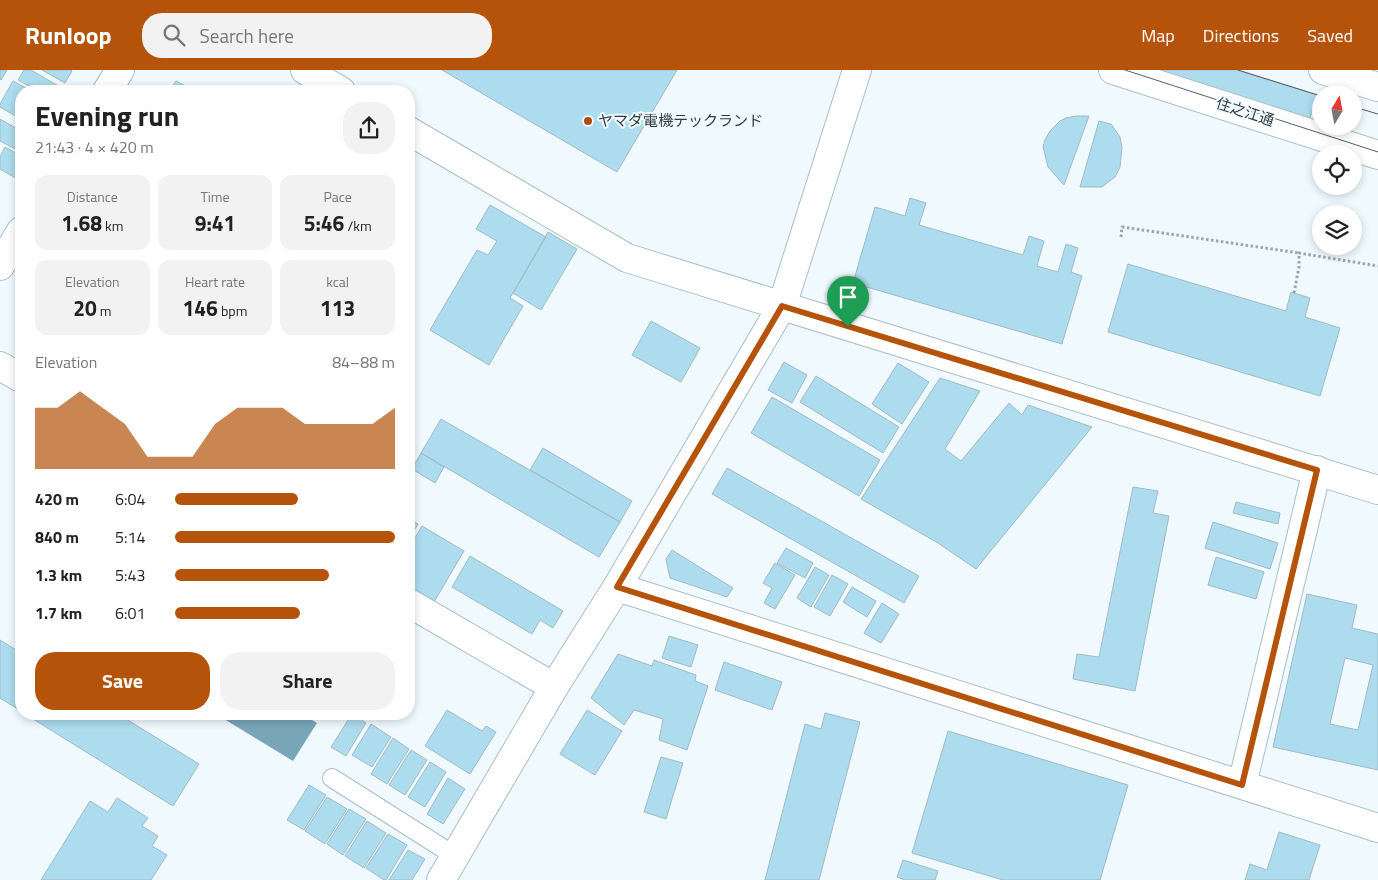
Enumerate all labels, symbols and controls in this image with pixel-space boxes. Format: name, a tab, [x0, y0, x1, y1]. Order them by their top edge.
search box	[142, 13, 492, 58]
text: Runloop	[25, 17, 112, 53]
icon: search	[160, 21, 188, 49]
text: Search here	[200, 21, 294, 50]
text: Map	[1141, 22, 1175, 49]
text: Directions	[1203, 22, 1279, 49]
text: Saved	[1307, 22, 1353, 49]
north arrow	[1312, 85, 1362, 135]
map controls	[1312, 85, 1362, 255]
street label: 住之江通	[1213, 91, 1277, 132]
text: Evening run	[35, 94, 179, 137]
button: share	[343, 102, 395, 154]
place label: ヤマダ電機テックランド	[598, 109, 763, 132]
marker: ヤマダ電機テックランド	[582, 115, 594, 127]
text: 21:43 · 4 × 420 m	[35, 135, 154, 159]
button: locate	[1312, 145, 1362, 195]
text: Distance	[67, 186, 118, 207]
text: Time	[200, 186, 230, 207]
text: Pace	[323, 186, 352, 207]
button: layers	[1312, 205, 1362, 255]
text: 1.68	[61, 207, 102, 239]
text: 9:41	[195, 207, 235, 239]
text: 5:46	[304, 207, 344, 239]
text: km	[102, 215, 123, 236]
text: /km	[344, 215, 372, 236]
text: Elevation	[65, 271, 120, 292]
text: Heart rate	[185, 271, 245, 292]
text: kcal	[326, 271, 349, 292]
pin	[827, 276, 869, 327]
icon: arrive	[834, 283, 862, 311]
text: 20	[73, 292, 97, 324]
text: 146	[183, 292, 218, 324]
text: 113	[320, 292, 355, 324]
text: m	[97, 300, 111, 321]
text: bpm	[218, 300, 247, 321]
text: Elevation	[35, 350, 97, 374]
text: 84–88 m	[332, 350, 395, 374]
text: 420 m	[35, 487, 79, 511]
text: 6:04	[115, 487, 145, 511]
text: 840 m	[35, 525, 79, 549]
text: 5:14	[115, 525, 145, 549]
text: 1.3 km	[35, 563, 82, 587]
text: 5:43	[115, 563, 145, 587]
text: 1.7 km	[35, 601, 82, 625]
text: 6:01	[115, 601, 145, 625]
button: Save	[35, 652, 210, 710]
button: Share	[220, 652, 395, 710]

